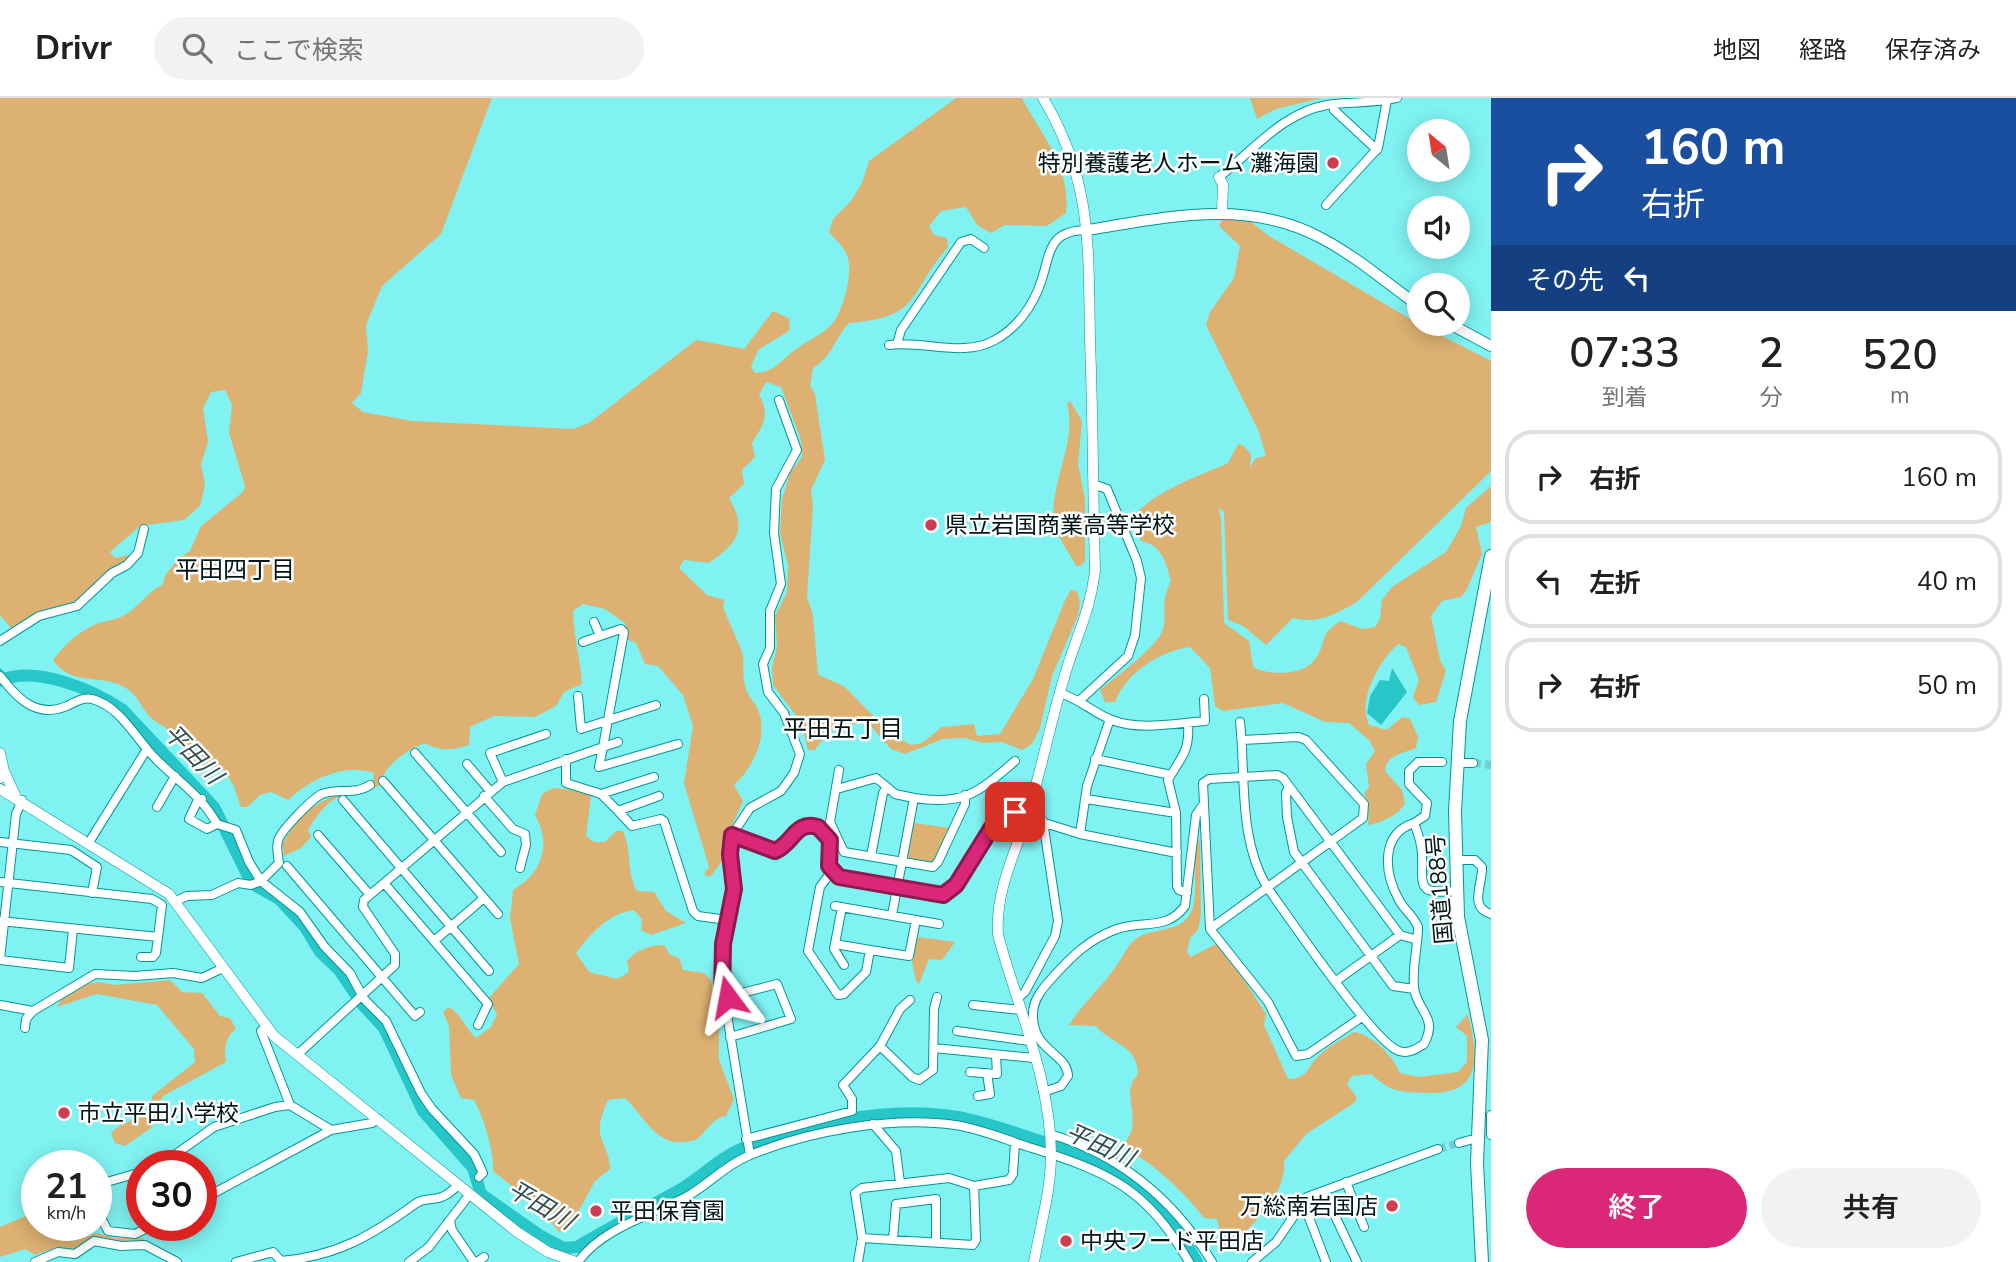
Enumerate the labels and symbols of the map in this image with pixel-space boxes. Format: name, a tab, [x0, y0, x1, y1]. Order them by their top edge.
north arrow	[1407, 119, 1470, 182]
place label: 特別養護老人ホーム 灘海園	[1038, 148, 1319, 179]
marker: 特別養護老人ホーム 灘海園	[1325, 155, 1341, 171]
place label: 県立岩国商業高等学校	[945, 510, 1175, 541]
marker: 県立岩国商業高等学校	[923, 517, 939, 533]
district label: 平田四丁目	[175, 554, 295, 586]
district label: 平田五丁目	[783, 713, 903, 745]
water label: 平田川	[156, 717, 232, 793]
pin	[985, 782, 1045, 842]
street label: 国道188号	[1420, 833, 1460, 945]
position arrow	[691, 960, 765, 1034]
place label: 市立平田小学校	[78, 1098, 239, 1129]
marker: 市立平田小学校	[56, 1105, 72, 1121]
water label: 平田川	[1061, 1116, 1142, 1175]
speed limit sign: 30	[126, 1150, 217, 1241]
water label: 平田川	[502, 1173, 583, 1238]
place label: 万総南岩国店	[1240, 1191, 1378, 1222]
place label: 平田保育園	[610, 1196, 725, 1227]
marker: 万総南岩国店	[1384, 1198, 1400, 1214]
marker: 平田保育園	[588, 1203, 604, 1219]
place label: 中央フード平田店	[1080, 1226, 1264, 1257]
marker: 中央フード平田店	[1058, 1233, 1074, 1249]

